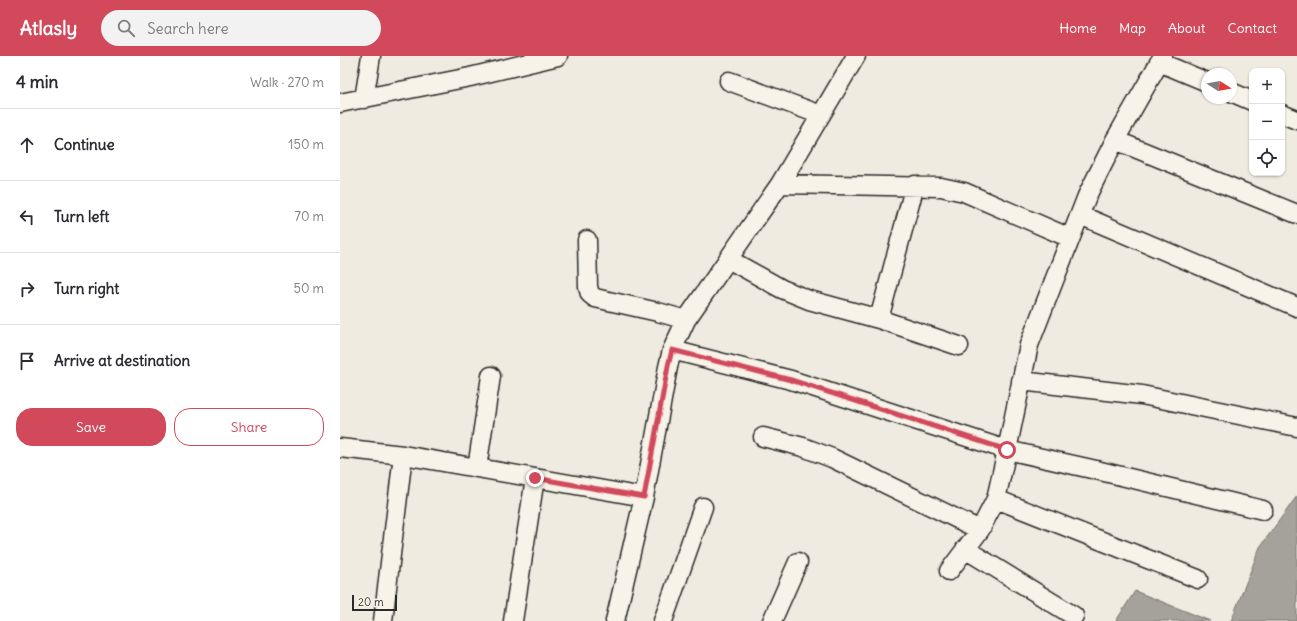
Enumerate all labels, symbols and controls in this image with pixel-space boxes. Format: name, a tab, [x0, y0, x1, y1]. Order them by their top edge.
search box	[101, 10, 381, 46]
text: Atlasly	[20, 16, 77, 40]
icon: search	[115, 17, 137, 39]
text: Search here	[147, 19, 229, 38]
text: Home	[1059, 19, 1097, 37]
text: Map	[1119, 19, 1146, 37]
text: About	[1168, 19, 1206, 37]
text: Contact	[1228, 19, 1277, 37]
north arrow	[1201, 68, 1237, 104]
map controls	[1249, 68, 1285, 176]
button: +	[1249, 68, 1285, 104]
text: 4 min	[16, 71, 58, 93]
text: Walk · 270 m	[250, 74, 324, 91]
button: −	[1249, 104, 1285, 140]
icon: ahead	[16, 134, 38, 156]
text: Continue	[54, 135, 115, 154]
text: 150 m	[288, 136, 324, 153]
button: locate	[1249, 140, 1285, 176]
icon: left	[16, 206, 38, 228]
text: Turn left	[54, 207, 109, 226]
text: 70 m	[295, 208, 324, 225]
icon: right	[16, 278, 38, 300]
text: Turn right	[54, 279, 119, 298]
text: 50 m	[293, 280, 324, 297]
icon: arrive	[16, 350, 38, 372]
text: Arrive at destination	[54, 351, 190, 370]
button: Save	[16, 408, 166, 446]
button: Share	[174, 408, 324, 446]
route start	[998, 441, 1016, 459]
route end	[526, 469, 544, 487]
scale bar	[352, 593, 397, 612]
text: 20 m	[358, 595, 384, 609]

